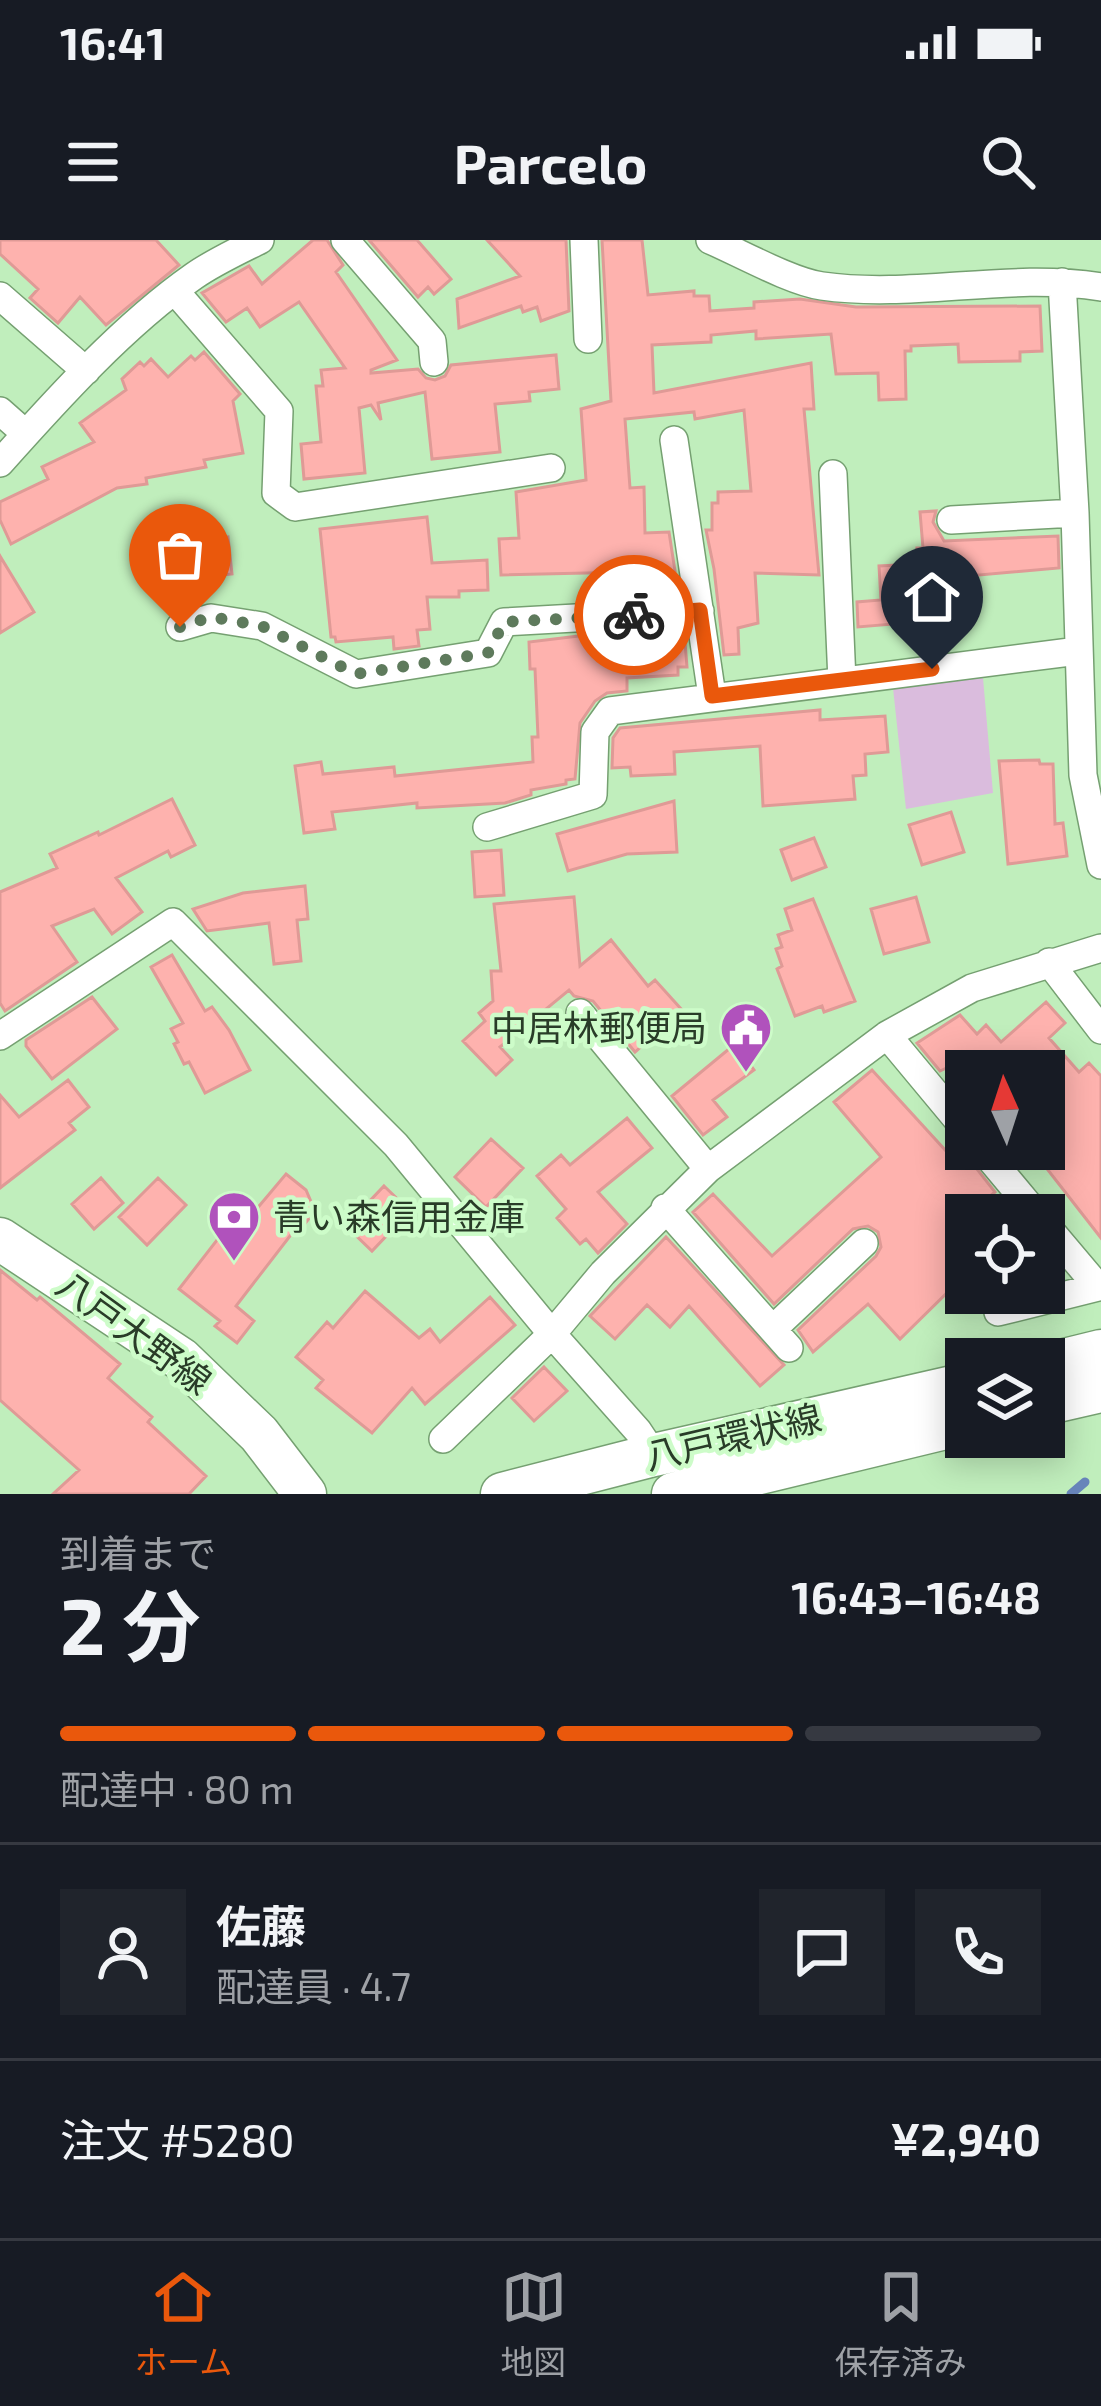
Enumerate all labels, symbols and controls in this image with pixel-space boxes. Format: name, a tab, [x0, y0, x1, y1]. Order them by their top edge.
text: 16:41	[60, 15, 166, 69]
icon: menu	[60, 129, 126, 195]
icon: search	[975, 129, 1041, 195]
text: Parcelo	[454, 130, 647, 195]
pin	[129, 504, 231, 627]
icon: bag	[147, 522, 213, 588]
pin	[881, 546, 983, 669]
courier	[574, 555, 694, 675]
icon: home	[899, 564, 965, 630]
icon: bike	[601, 582, 667, 648]
public building icon: 中居林郵便局	[718, 1000, 774, 1074]
place label: 中居林郵便局	[491, 1005, 707, 1048]
north arrow	[945, 1050, 1065, 1170]
map controls	[945, 1050, 1065, 1458]
bank icon: 青い森信用金庫	[206, 1189, 262, 1263]
place label: 青い森信用金庫	[273, 1194, 525, 1237]
button: locate	[945, 1194, 1065, 1314]
street label: 八戸大野線	[49, 1261, 220, 1402]
button: layers	[945, 1338, 1065, 1458]
street label: 八戸環状線	[640, 1394, 825, 1477]
text: 到着まで	[60, 1529, 216, 1576]
text: 16:43–16:48	[791, 1569, 1041, 1623]
text: 2 分	[60, 1577, 200, 1671]
text: 配達中 · 80 m	[60, 1765, 294, 1812]
button: person	[60, 1889, 186, 2015]
button: chat	[759, 1889, 885, 2015]
button: phone	[915, 1889, 1041, 2015]
text: 佐藤	[216, 1898, 306, 1952]
text: 配達員 · 4.7	[216, 1962, 411, 2009]
text: ¥2,940	[890, 2111, 1041, 2165]
text: 注文 #5280	[60, 2112, 295, 2166]
tab: ホーム	[134, 2264, 232, 2384]
tab: 地図	[501, 2264, 567, 2384]
tab: 保存済み	[835, 2264, 967, 2384]

